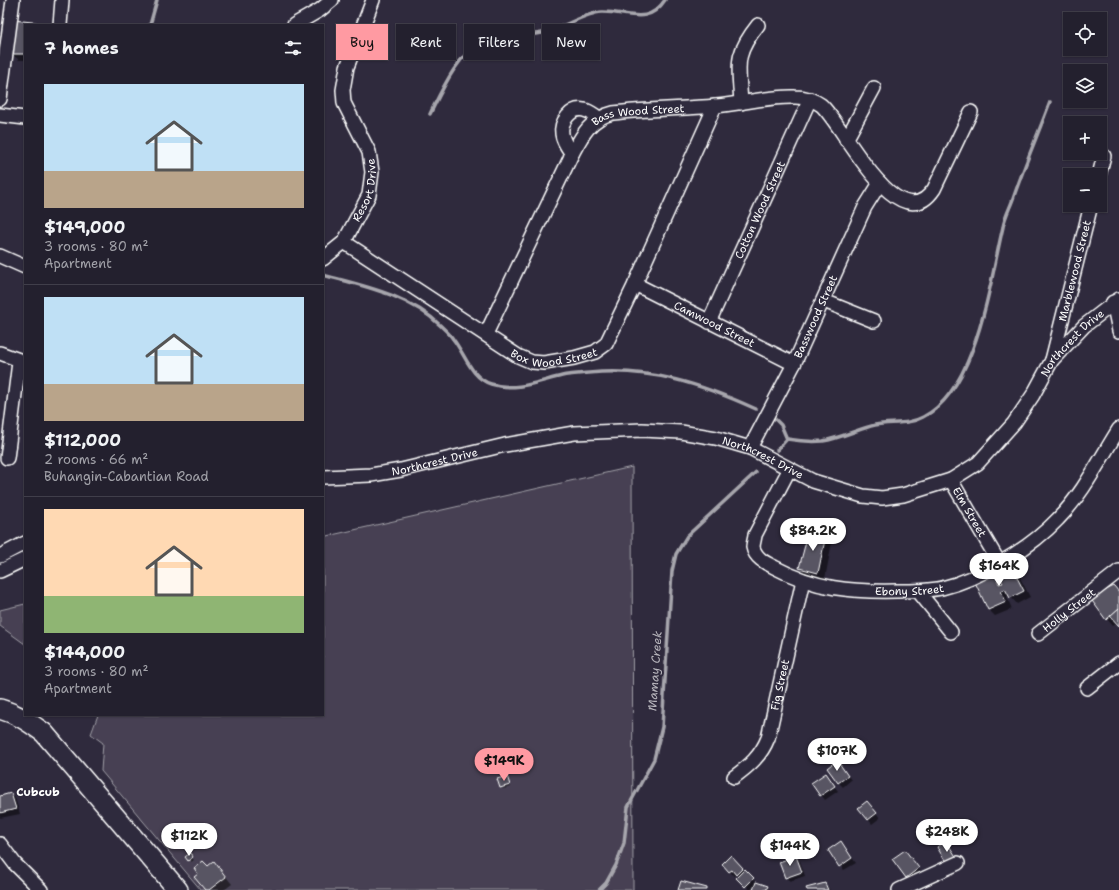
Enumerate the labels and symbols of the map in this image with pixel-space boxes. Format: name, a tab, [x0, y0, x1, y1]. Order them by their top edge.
street label: Bass Wood Street	[589, 101, 685, 129]
street label: Resort Drive	[349, 158, 380, 224]
street label: Cotton Wood Street	[732, 159, 789, 261]
street label: Marblewood Street	[1055, 219, 1095, 323]
street label: Basswood Street	[791, 273, 841, 361]
street label: Camwood Street	[671, 298, 757, 351]
street label: Northcrest Drive	[1037, 306, 1107, 379]
street label: Box Wood Street	[509, 341, 599, 355]
text: Box Wood Street	[507, 345, 599, 371]
street label: Northcrest Drive	[720, 433, 806, 483]
street label: Northcrest Drive	[391, 445, 479, 479]
street label: Elm Street	[949, 484, 990, 540]
pin: $84.2K	[780, 518, 846, 552]
pin: $164K	[971, 553, 1027, 587]
street label: Ebony Street	[875, 581, 945, 599]
street label: Holly Street	[1039, 585, 1099, 636]
water label: Mamay Creek	[644, 630, 666, 712]
street label: Fig Street	[767, 658, 793, 712]
pin: $107K	[809, 738, 865, 772]
pin: $149K	[476, 748, 532, 782]
district label: Cubcub	[16, 784, 60, 800]
pin: $248K	[919, 819, 975, 853]
pin: $112K	[161, 823, 217, 857]
pin: $144K	[762, 833, 818, 867]

